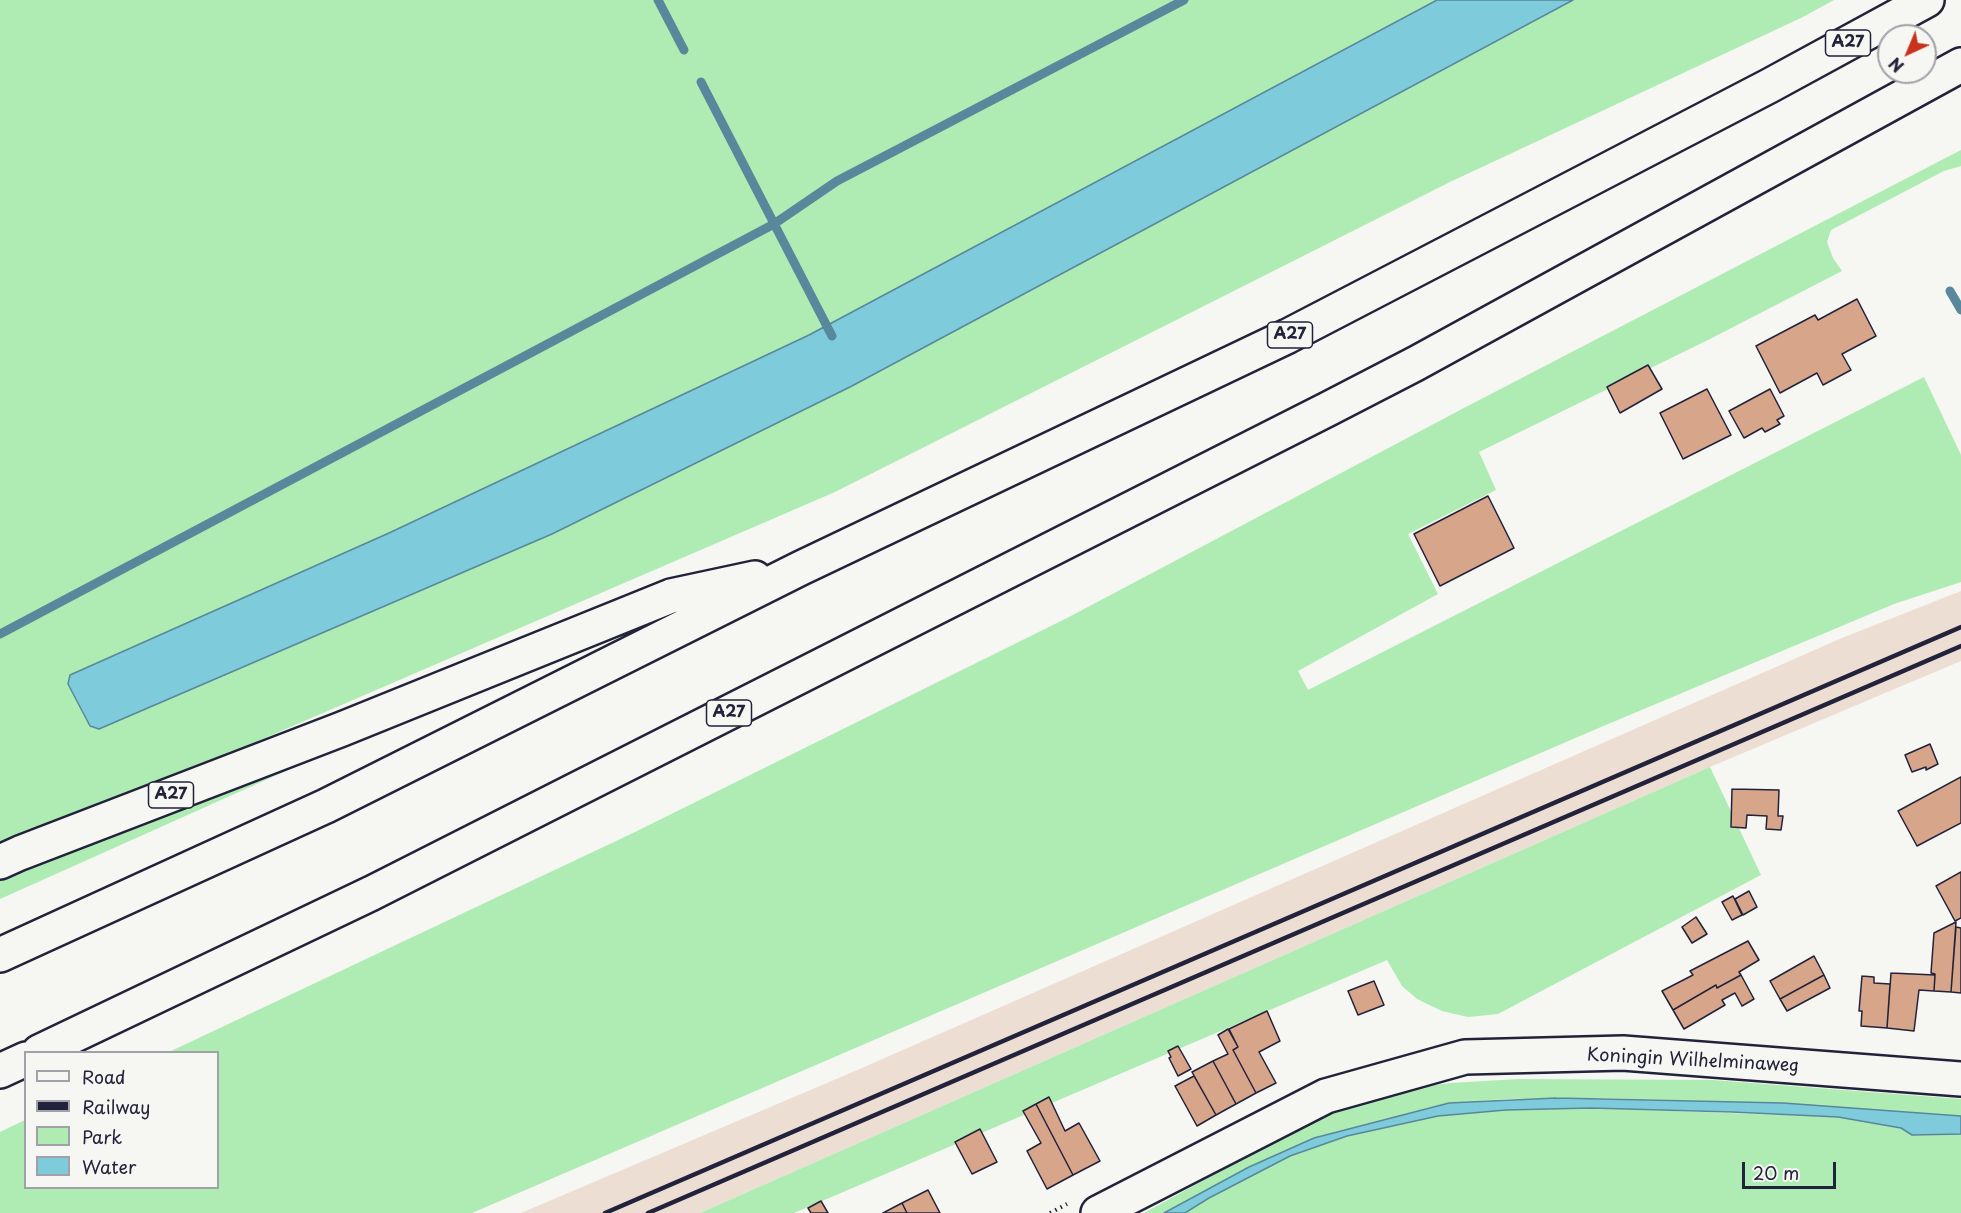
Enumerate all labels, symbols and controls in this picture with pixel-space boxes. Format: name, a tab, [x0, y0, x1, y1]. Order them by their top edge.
north arrow	[1877, 24, 1937, 84]
road number: A27	[1826, 30, 1870, 56]
text: N	[1883, 52, 1909, 79]
road number: A27	[1268, 322, 1312, 348]
road number: A27	[706, 700, 752, 726]
road number: A27	[148, 782, 194, 808]
street label: Koningin Wilhelminaweg	[1586, 1045, 1800, 1077]
legend	[24, 1051, 219, 1189]
text: Road	[82, 1063, 126, 1090]
text: Railway	[82, 1093, 150, 1120]
text: Park	[82, 1123, 122, 1150]
scale bar	[1745, 1150, 1840, 1188]
text: Water	[82, 1153, 136, 1180]
text: 20 m	[1753, 1159, 1799, 1186]

